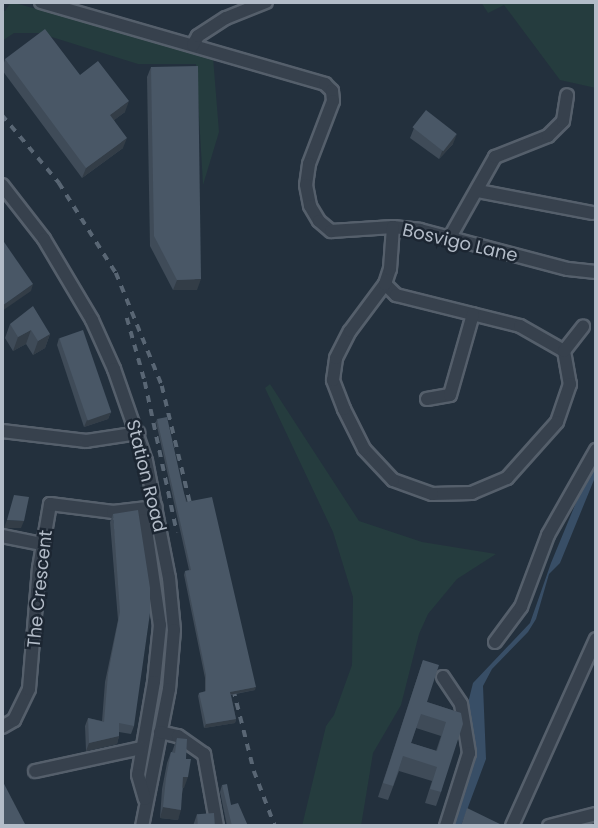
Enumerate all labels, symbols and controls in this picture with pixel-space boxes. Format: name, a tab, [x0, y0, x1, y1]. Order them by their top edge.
street label: Bosvigo Lane	[400, 219, 520, 267]
street label: Station Road	[122, 418, 170, 534]
street label: The Crescent	[23, 529, 57, 649]

